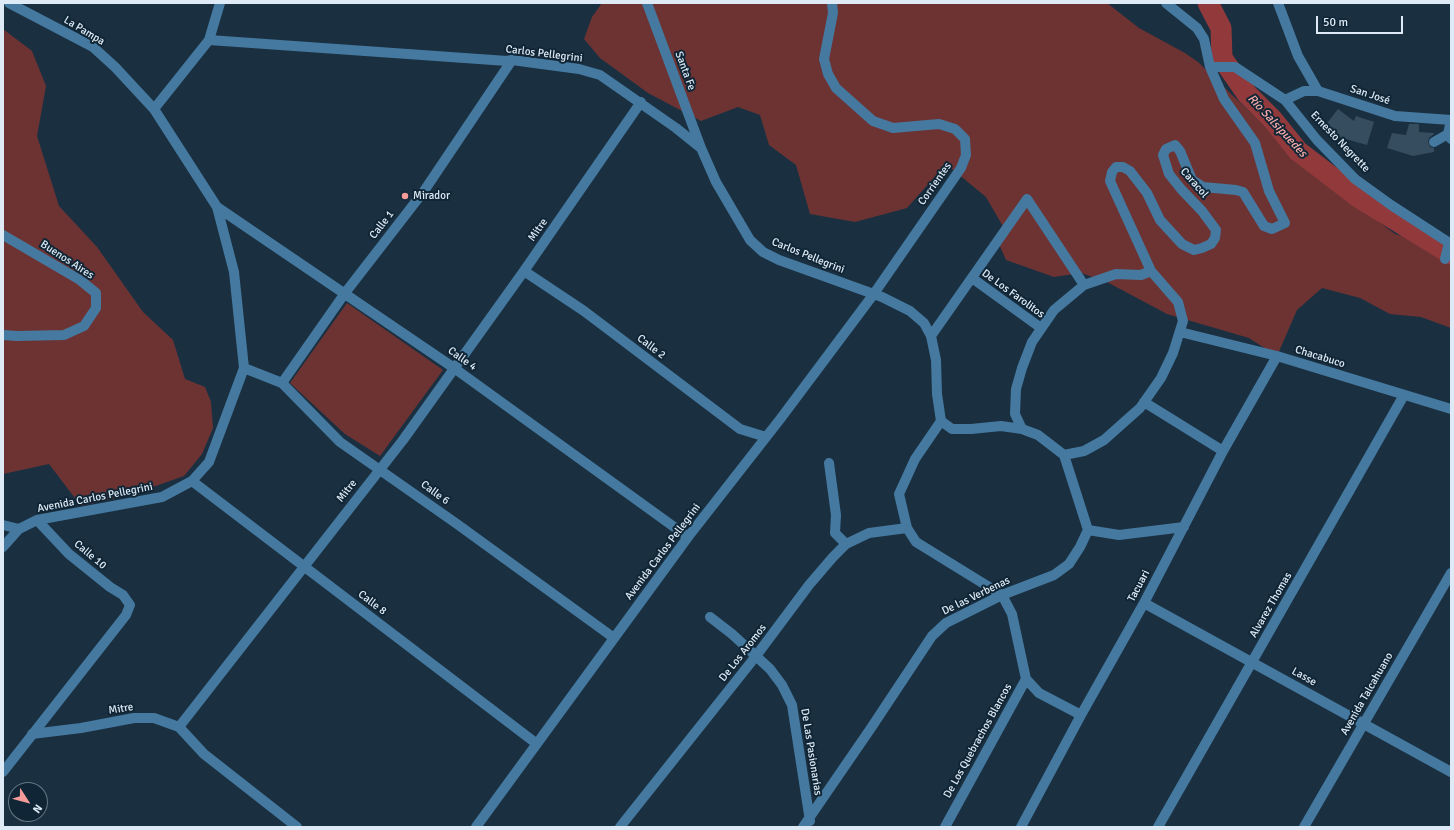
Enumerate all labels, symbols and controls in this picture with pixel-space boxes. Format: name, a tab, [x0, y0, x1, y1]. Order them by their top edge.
scale bar	[1318, 8, 1405, 34]
street label: La Pampa	[61, 14, 107, 48]
text: 50 m	[1323, 15, 1348, 30]
street label: Carlos Pellegrini	[505, 43, 583, 65]
street label: Santa Fe	[672, 50, 698, 92]
street label: San José	[1348, 82, 1392, 108]
water label: Río Salsipuedes	[1244, 92, 1310, 160]
street label: Ernesto Negrette	[1308, 109, 1372, 175]
street label: Corrientes	[916, 160, 954, 208]
street label: Caracol	[1177, 165, 1211, 201]
place label: Mirador	[413, 189, 450, 203]
marker: Mirador	[400, 191, 410, 201]
street label: Calle 1	[367, 208, 397, 242]
street label: Mitre	[525, 216, 551, 244]
street label: Carlos Pellegrini	[770, 235, 846, 277]
street label: Buenos Aires	[38, 238, 96, 282]
street label: De Los Farolitos	[979, 267, 1047, 321]
street label: Calle 2	[634, 332, 668, 362]
street label: Chacabuco	[1293, 343, 1347, 371]
street label: Calle 4	[445, 344, 479, 374]
street label: Mitre	[334, 477, 360, 505]
street label: Calle 6	[418, 478, 452, 508]
street label: Avenida Carlos Pellegrini	[36, 480, 154, 516]
street label: Avenida Carlos Pellegrini	[622, 501, 704, 603]
street label: Calle 10	[71, 538, 109, 572]
street label: Tacuari	[1125, 568, 1153, 604]
street label: Alvarez Thomas	[1247, 570, 1295, 640]
street label: De las Verbenas	[940, 574, 1012, 618]
street label: Calle 8	[355, 588, 389, 618]
street label: De Los Aromos	[717, 622, 769, 684]
street label: Avenida Talcahuano	[1338, 650, 1396, 738]
street label: Lasse	[1289, 665, 1319, 689]
street label: De Los Quebrachos Blancos	[941, 682, 1015, 800]
street label: Mitre	[108, 701, 134, 717]
street label: De Las Pasionarias	[798, 708, 824, 796]
north arrow	[8, 782, 48, 822]
text: N	[30, 802, 45, 816]

